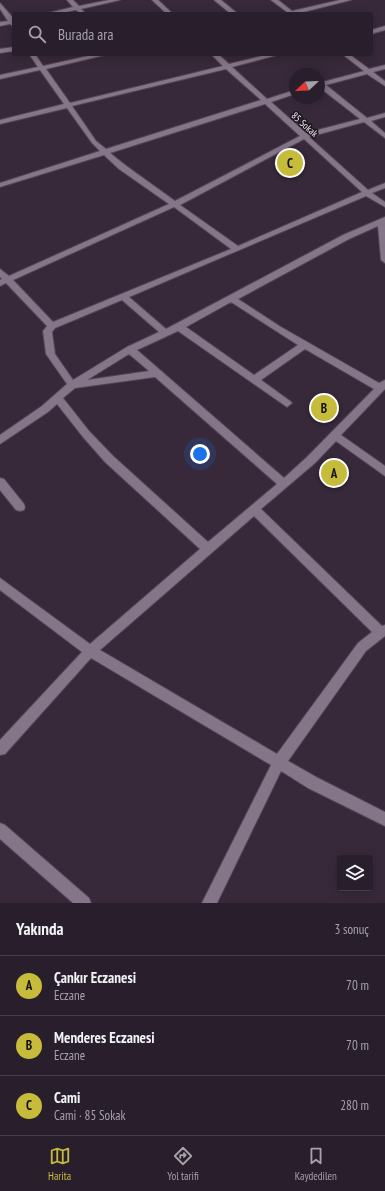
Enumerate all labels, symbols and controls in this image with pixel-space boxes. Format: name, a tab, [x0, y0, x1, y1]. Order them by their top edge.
search box	[12, 12, 373, 56]
icon: search	[26, 23, 48, 45]
text: Burada ara	[58, 25, 113, 44]
north arrow	[289, 68, 325, 104]
street label: 85 Sokak	[289, 109, 321, 140]
pin: C	[277, 148, 303, 178]
pin: B	[311, 393, 337, 423]
your location	[190, 444, 210, 464]
pin: A	[321, 458, 347, 488]
map controls	[337, 855, 373, 891]
button: layers	[337, 855, 373, 891]
text: Yakında	[16, 918, 63, 940]
text: 3 sonuç	[334, 921, 369, 938]
text: Çankır Eczanesi	[54, 968, 136, 987]
text: A	[26, 977, 32, 994]
text: 70 m	[346, 977, 369, 994]
text: Eczane	[54, 987, 85, 1004]
text: Menderes Eczanesi	[54, 1028, 155, 1047]
text: B	[26, 1037, 32, 1054]
text: 70 m	[346, 1037, 369, 1054]
text: Eczane	[54, 1047, 85, 1064]
text: Cami	[54, 1088, 80, 1107]
text: C	[26, 1097, 32, 1114]
text: 280 m	[340, 1097, 369, 1114]
text: Cami · 85 Sokak	[54, 1107, 125, 1124]
tab: Harita	[48, 1145, 71, 1183]
tab: Yol tarifi	[167, 1145, 199, 1183]
tab: Kaydedilen	[295, 1145, 337, 1183]

